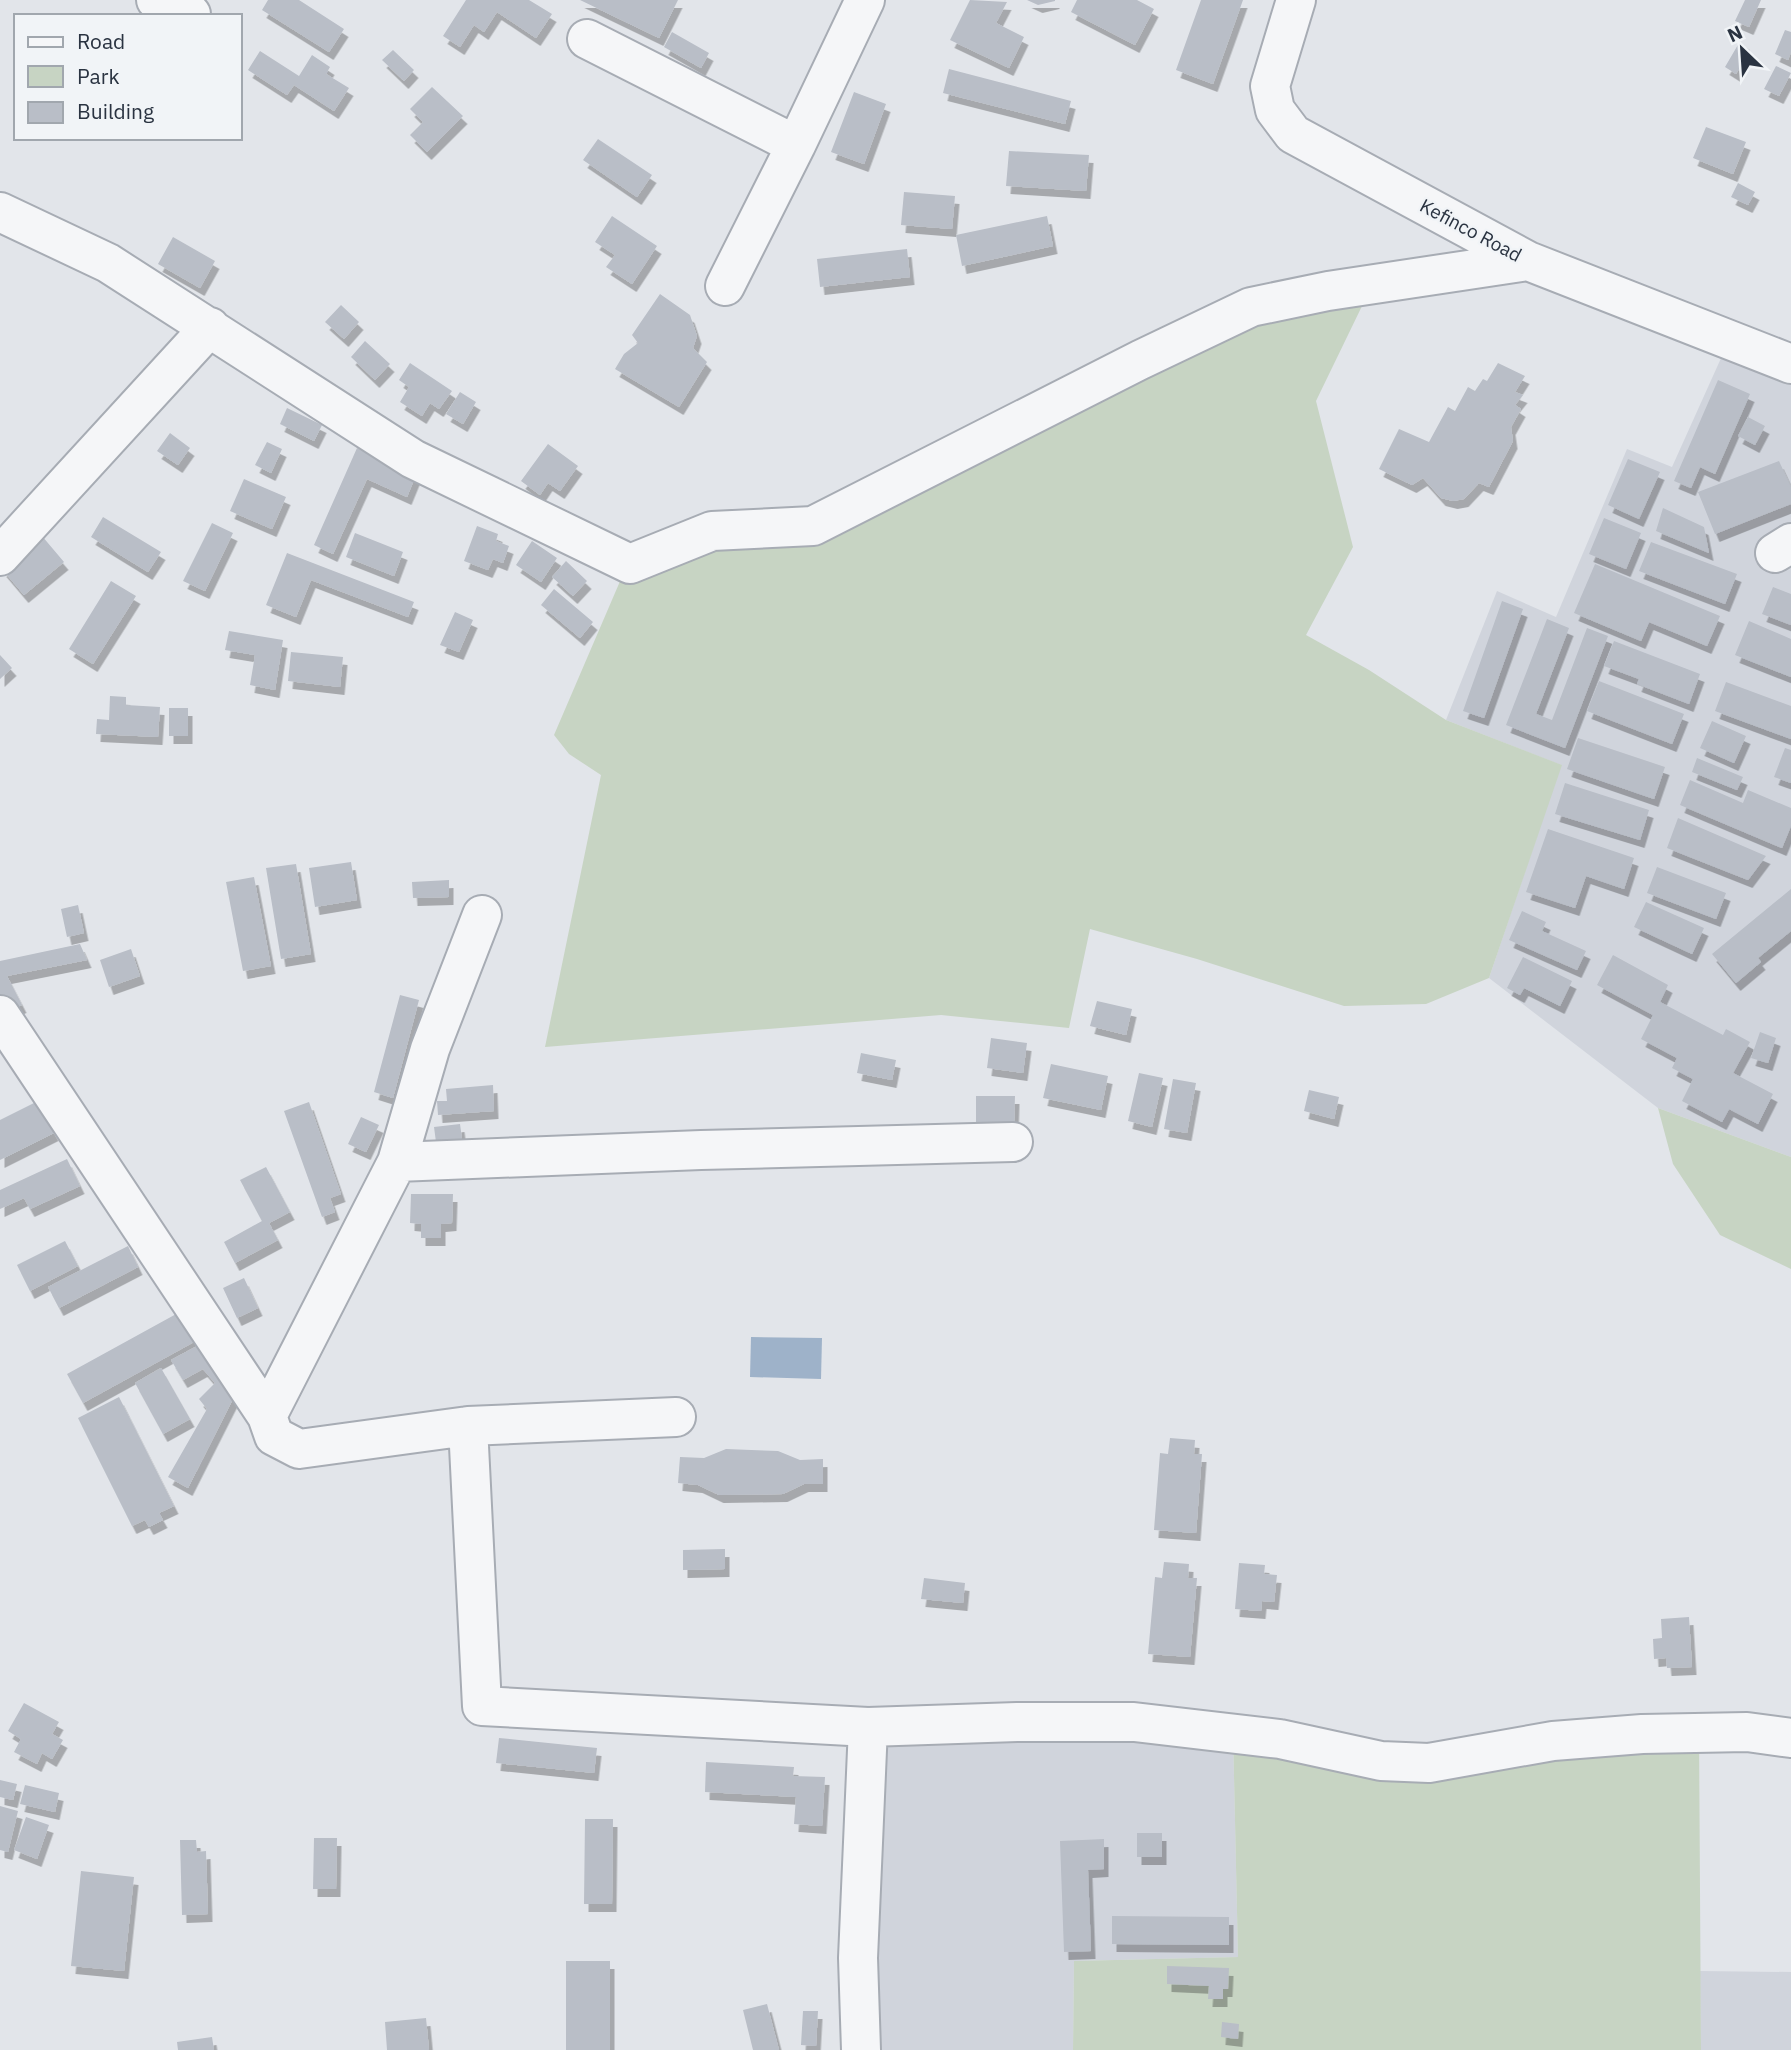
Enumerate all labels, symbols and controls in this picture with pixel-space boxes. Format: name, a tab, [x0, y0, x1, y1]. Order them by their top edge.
legend	[14, 14, 242, 140]
north arrow	[1707, 14, 1777, 84]
text: N	[1724, 20, 1746, 47]
text: Road	[77, 27, 125, 55]
text: Park	[77, 62, 120, 90]
text: Building	[77, 97, 154, 125]
street label: Kefinco Road	[1416, 193, 1526, 267]

